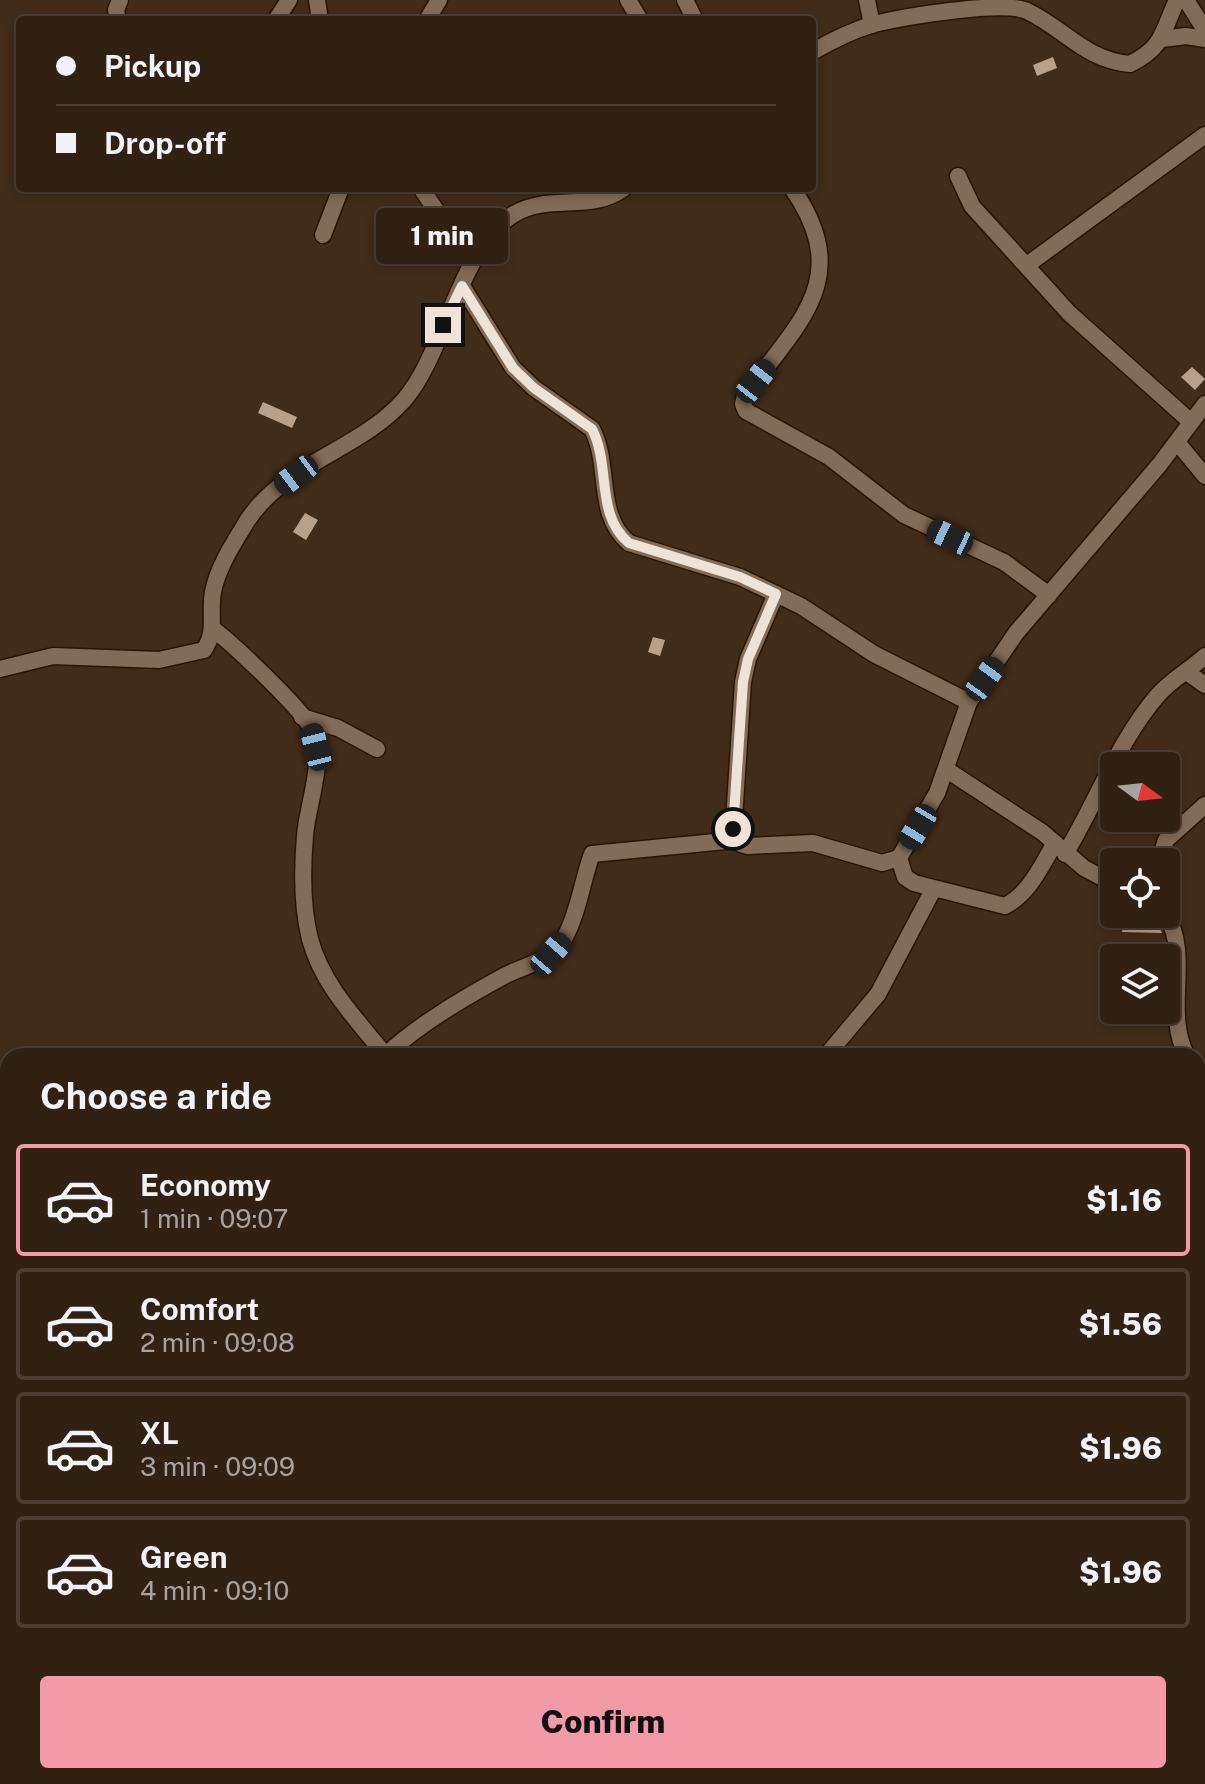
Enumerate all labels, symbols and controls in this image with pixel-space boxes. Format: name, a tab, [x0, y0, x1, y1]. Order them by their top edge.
text: Pickup	[104, 48, 201, 84]
text: Drop-off	[104, 125, 226, 161]
callout: 1 min	[377, 209, 509, 265]
text: 1 min	[410, 220, 474, 251]
route end	[425, 307, 461, 343]
car	[732, 355, 780, 407]
car	[270, 451, 322, 499]
car	[923, 516, 977, 558]
car	[961, 653, 1009, 705]
car	[299, 721, 333, 773]
north arrow	[1100, 752, 1180, 832]
map controls	[1100, 752, 1180, 1024]
car	[895, 800, 941, 854]
route start	[715, 811, 751, 847]
button: locate	[1100, 848, 1180, 928]
car	[526, 928, 576, 980]
button: layers	[1100, 944, 1180, 1024]
text: Choose a ride	[40, 1075, 272, 1117]
icon: car	[44, 1164, 116, 1236]
text: Economy	[140, 1167, 271, 1203]
text: $1.16	[1086, 1182, 1162, 1218]
text: 1 min · 09:07	[140, 1203, 288, 1234]
icon: car	[44, 1288, 116, 1360]
text: Comfort	[140, 1291, 259, 1327]
text: $1.56	[1078, 1306, 1162, 1342]
text: 2 min · 09:08	[140, 1327, 295, 1358]
icon: car	[44, 1412, 116, 1484]
text: XL	[140, 1415, 179, 1451]
text: $1.96	[1079, 1430, 1162, 1466]
text: 3 min · 09:09	[140, 1451, 295, 1482]
icon: car	[44, 1536, 116, 1608]
text: Green	[140, 1539, 227, 1575]
text: $1.96	[1079, 1554, 1162, 1590]
text: 4 min · 09:10	[140, 1575, 290, 1606]
button: Confirm	[40, 1676, 1166, 1768]

